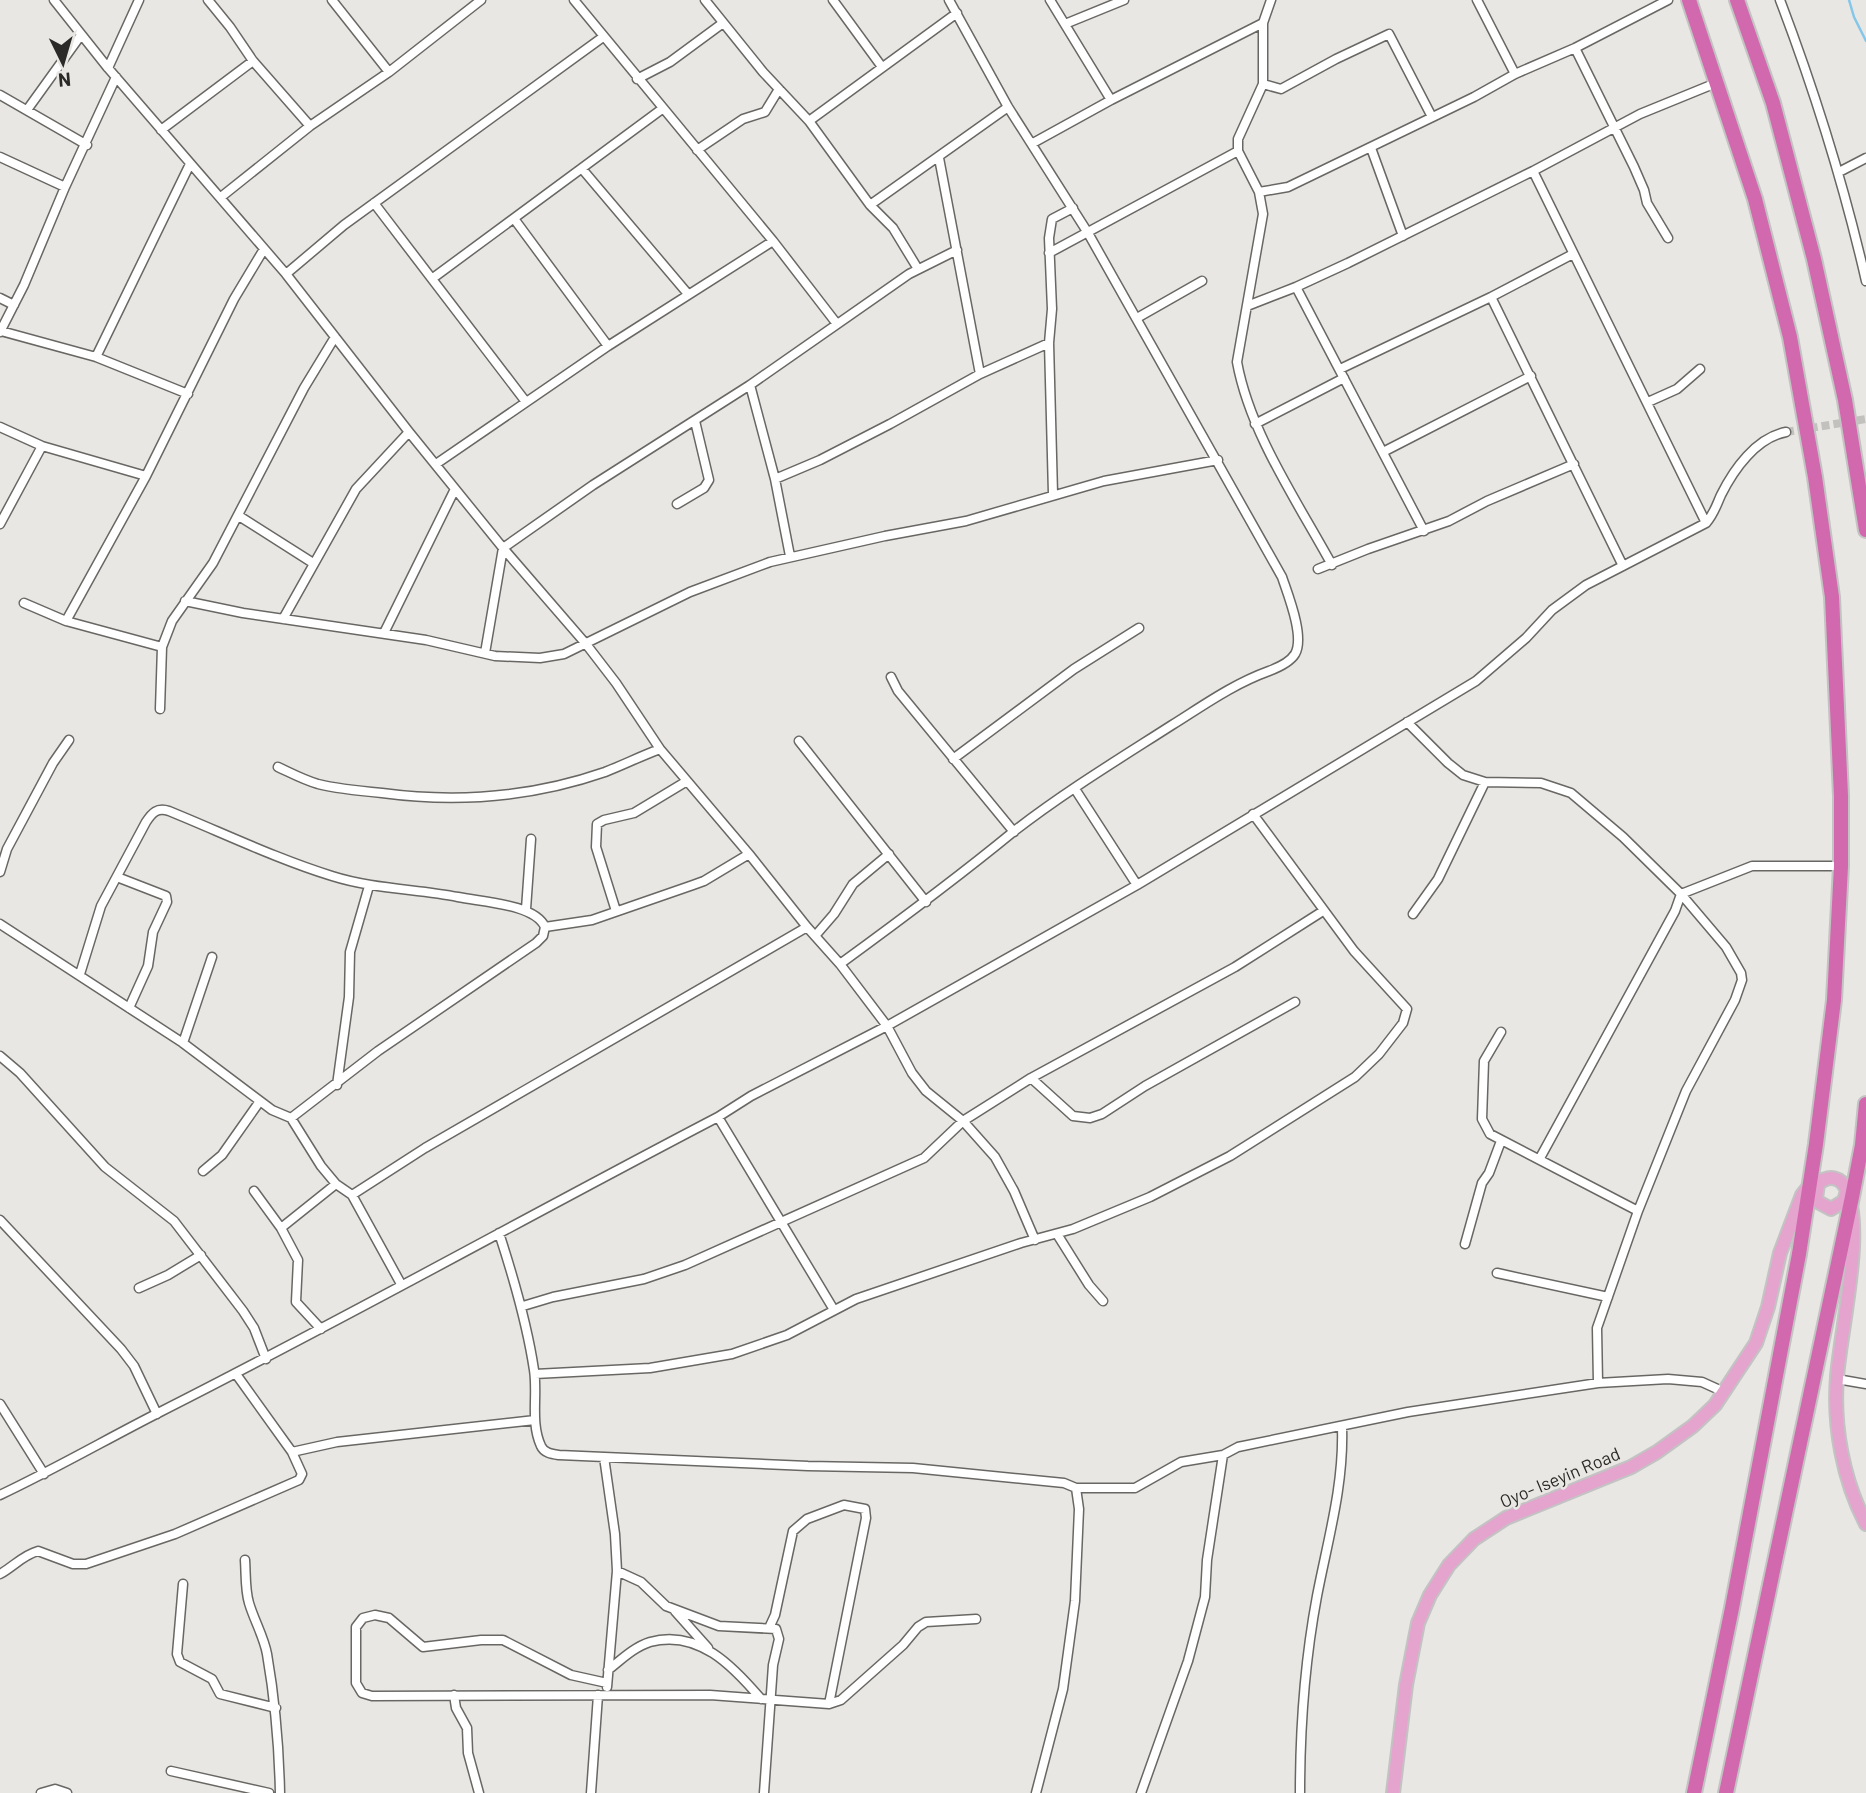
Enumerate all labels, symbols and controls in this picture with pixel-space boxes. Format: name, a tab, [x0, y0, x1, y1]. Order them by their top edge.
north arrow	[28, 28, 98, 98]
text: N	[57, 68, 72, 92]
street label: Oyo- Iseyin Road	[1496, 1442, 1623, 1512]

